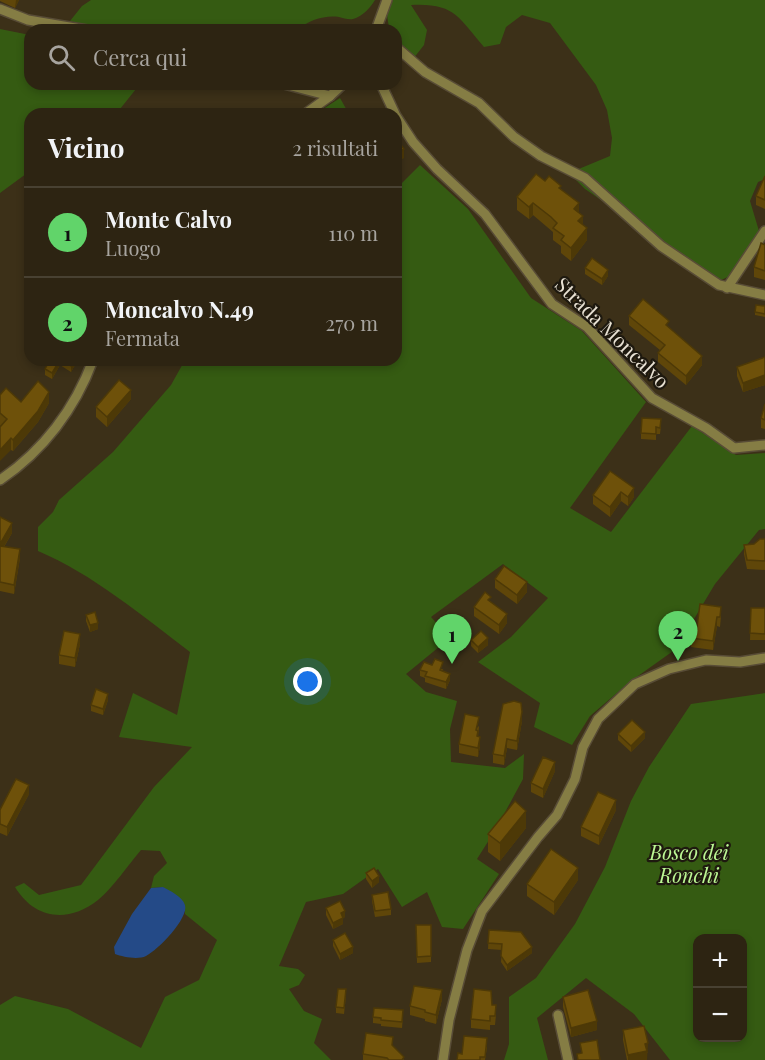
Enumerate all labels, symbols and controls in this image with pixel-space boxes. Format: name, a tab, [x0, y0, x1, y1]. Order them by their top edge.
search box	[24, 24, 402, 90]
icon: search	[45, 41, 78, 74]
text: Cerca qui	[93, 42, 187, 72]
text: Vicino	[48, 130, 125, 165]
text: 2 risultati	[292, 134, 378, 161]
text: Monte Calvo	[105, 204, 232, 234]
text: 1	[64, 219, 71, 246]
text: 110 m	[328, 219, 378, 246]
text: Luogo	[105, 234, 161, 261]
street label: Strada Moncalvo	[550, 271, 676, 393]
text: Moncalvo N.49	[105, 294, 254, 324]
text: 2	[62, 309, 73, 336]
text: 270 m	[326, 309, 378, 336]
text: Fermata	[105, 324, 180, 351]
pin: 2	[658, 612, 698, 661]
pin: 1	[432, 614, 472, 664]
your location	[293, 667, 322, 696]
park label: Bosco dei Ronchi	[649, 838, 729, 888]
map controls	[693, 934, 747, 1042]
button: +	[693, 934, 747, 988]
button: −	[693, 988, 747, 1042]

